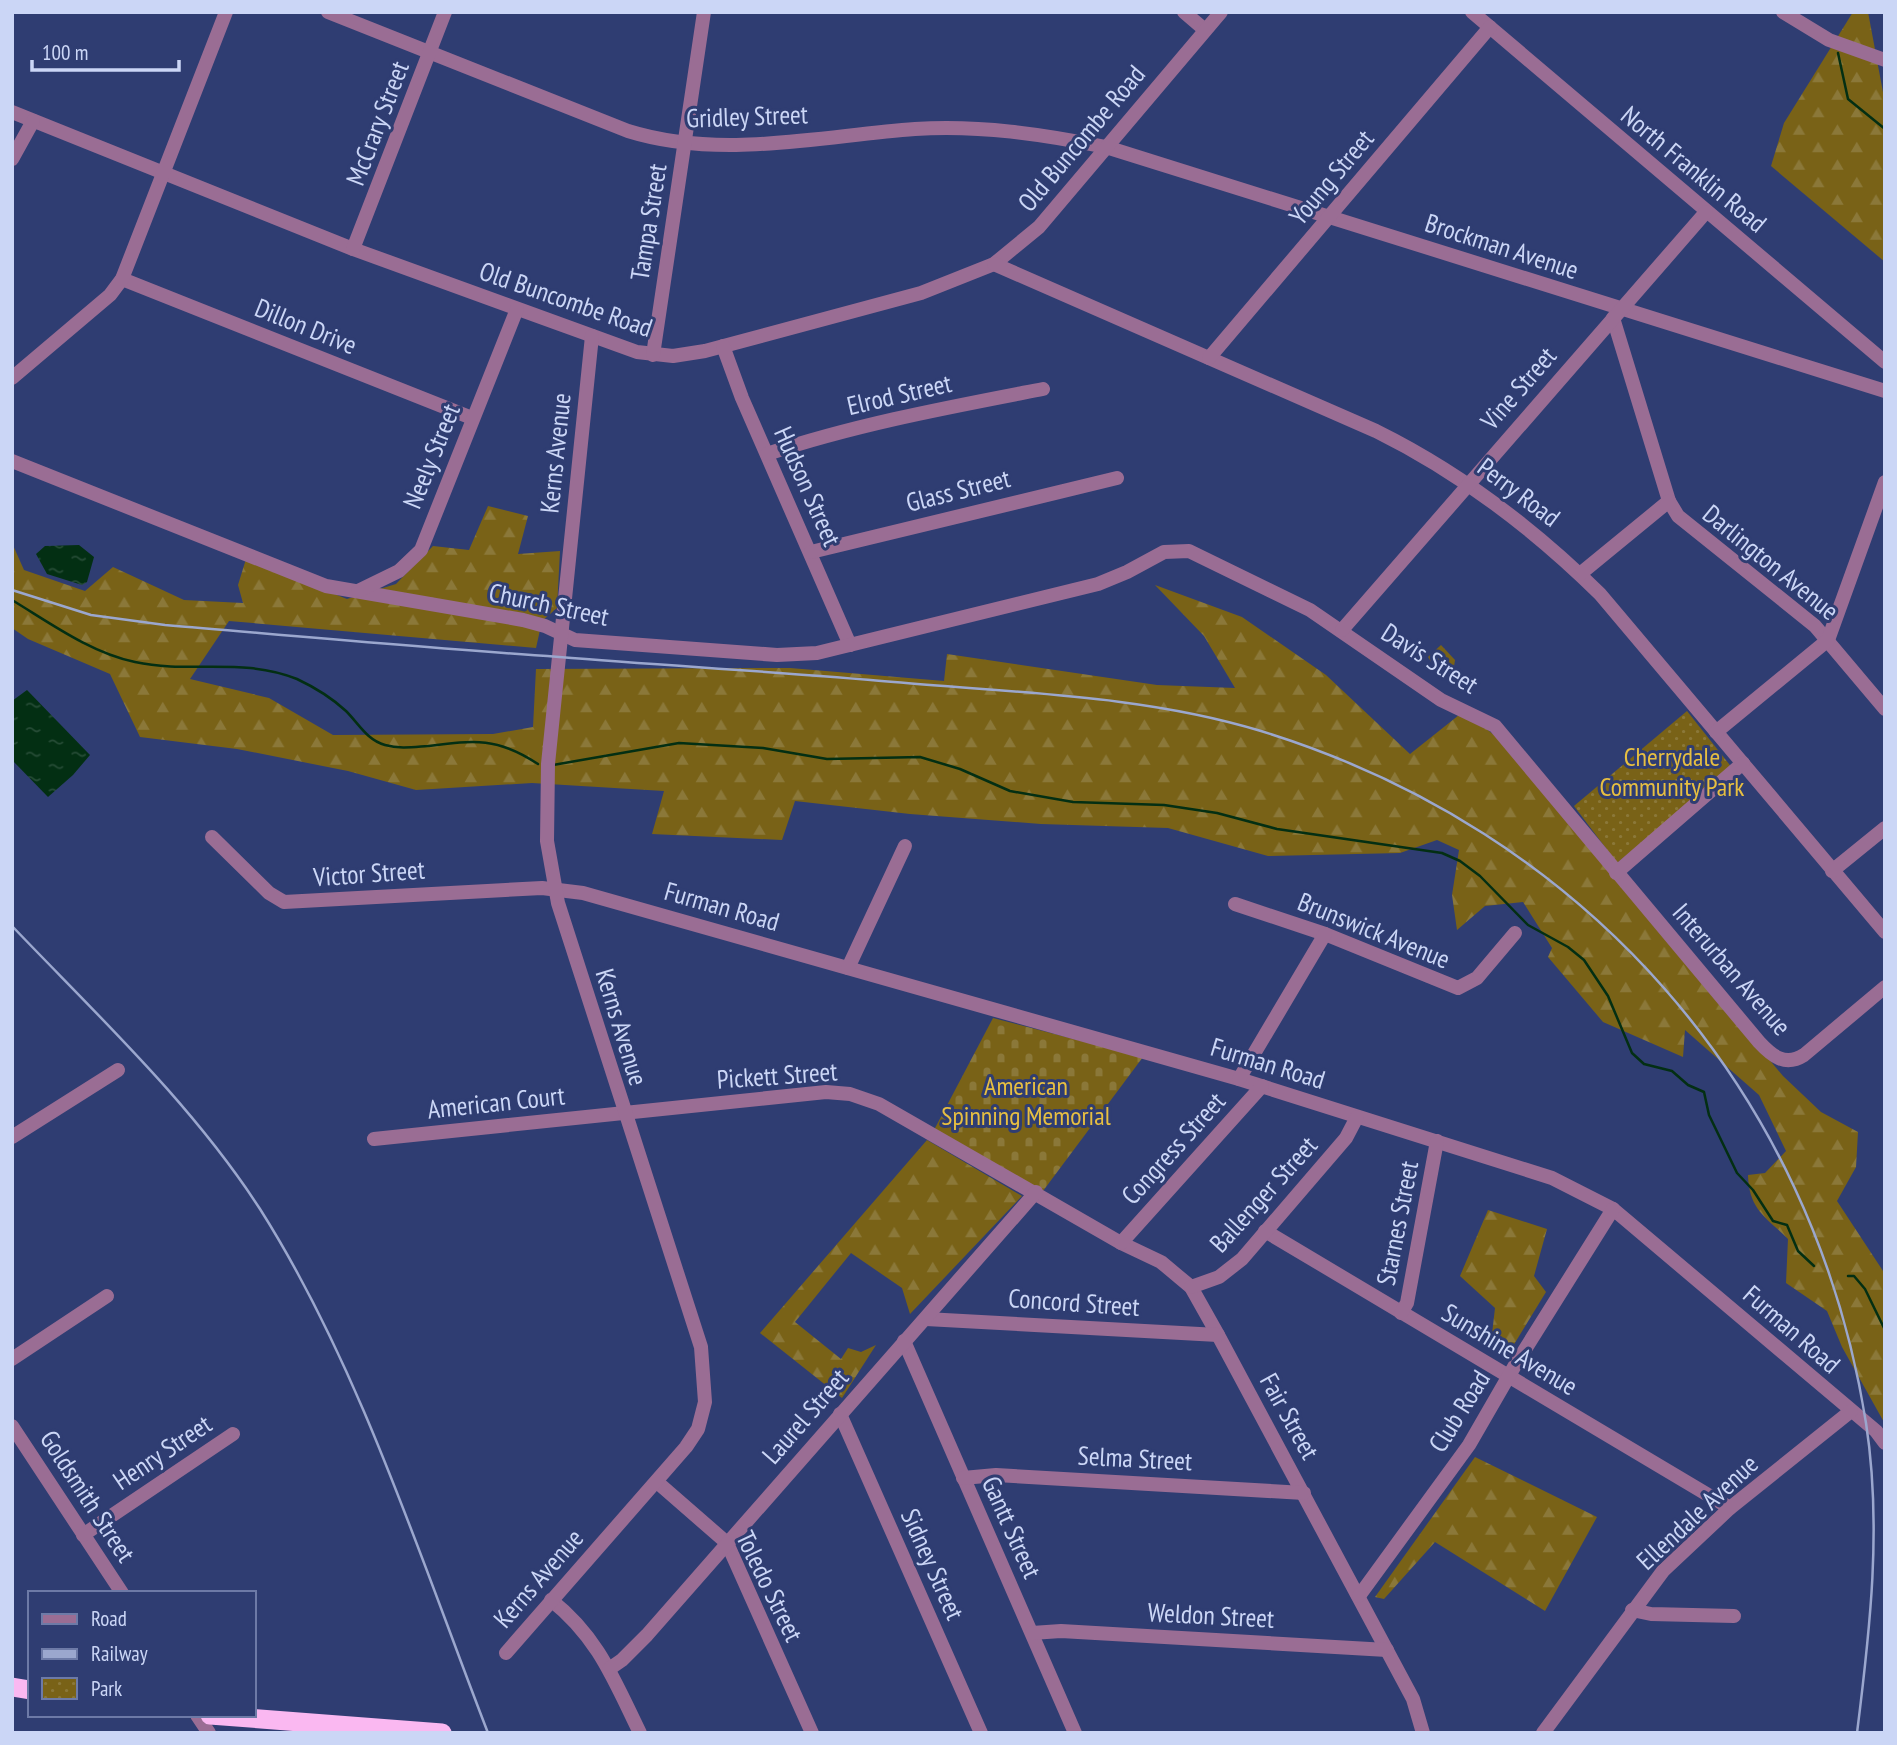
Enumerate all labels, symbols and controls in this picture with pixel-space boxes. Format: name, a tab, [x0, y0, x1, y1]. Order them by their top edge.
scale bar	[32, 28, 178, 72]
text: 100 m	[42, 39, 88, 66]
street label: McCrary Street	[338, 56, 416, 190]
street label: Old Buncombe Road	[1010, 58, 1152, 218]
street label: Gridley Street	[686, 97, 808, 135]
street label: North Franklin Road	[1615, 99, 1773, 239]
street label: Young Street	[1282, 123, 1380, 231]
street label: Tampa Street	[622, 161, 674, 283]
street label: Brockman Avenue	[1421, 206, 1583, 286]
street label: Old Buncombe Road	[475, 254, 657, 344]
street label: Dillon Drive	[250, 291, 362, 361]
street label: Vine Street	[1472, 340, 1563, 437]
street label: Elrod Street	[844, 366, 954, 422]
street label: Kerns Avenue	[532, 391, 578, 515]
street label: Neely Street	[395, 399, 467, 513]
street label: Hudson Street	[767, 421, 849, 551]
street label: Perry Road	[1471, 450, 1567, 534]
street label: Glass Street	[902, 461, 1014, 519]
street label: Darlington Avenue	[1696, 497, 1846, 627]
street label: Church Street	[486, 575, 612, 633]
street label: Davis Street	[1376, 615, 1484, 701]
park label: Cherrydale Community Park	[1600, 740, 1744, 803]
street label: Victor Street	[311, 853, 426, 893]
street label: Furman Road	[661, 874, 783, 938]
street label: Brunswick Avenue	[1293, 885, 1455, 975]
street label: Interurban Avenue	[1666, 896, 1798, 1042]
street label: Kerns Avenue	[589, 965, 655, 1089]
street label: Furman Road	[1207, 1030, 1329, 1096]
street label: Pickett Street	[716, 1054, 838, 1096]
park label: American Spinning Memorial	[941, 1069, 1111, 1132]
street label: American Court	[426, 1078, 566, 1126]
street label: Congress Street	[1114, 1085, 1232, 1211]
street label: Ballenger Street	[1202, 1129, 1324, 1259]
street label: Starnes Street	[1369, 1158, 1425, 1288]
street label: Furman Road	[1737, 1278, 1847, 1380]
street label: Concord Street	[1007, 1281, 1141, 1323]
street label: Sunshine Avenue	[1436, 1296, 1584, 1402]
street label: Laurel Street	[755, 1362, 855, 1470]
street label: Club Road	[1421, 1364, 1497, 1458]
street label: Fair Street	[1253, 1367, 1327, 1465]
street label: Henry Street	[107, 1407, 217, 1497]
street label: Goldsmith Street	[33, 1424, 143, 1568]
street label: Selma Street	[1077, 1439, 1193, 1477]
street label: Ellendale Avenue	[1629, 1447, 1765, 1577]
street label: Gantt Street	[975, 1471, 1049, 1583]
street label: Sidney Street	[894, 1503, 972, 1625]
street label: Kerns Avenue	[486, 1522, 590, 1634]
street label: Toledo Street	[729, 1525, 811, 1647]
legend	[28, 1591, 256, 1717]
street label: Weldon Street	[1147, 1595, 1275, 1635]
text: Road	[91, 1605, 127, 1632]
text: Railway	[91, 1640, 148, 1667]
text: Park	[91, 1675, 122, 1702]

